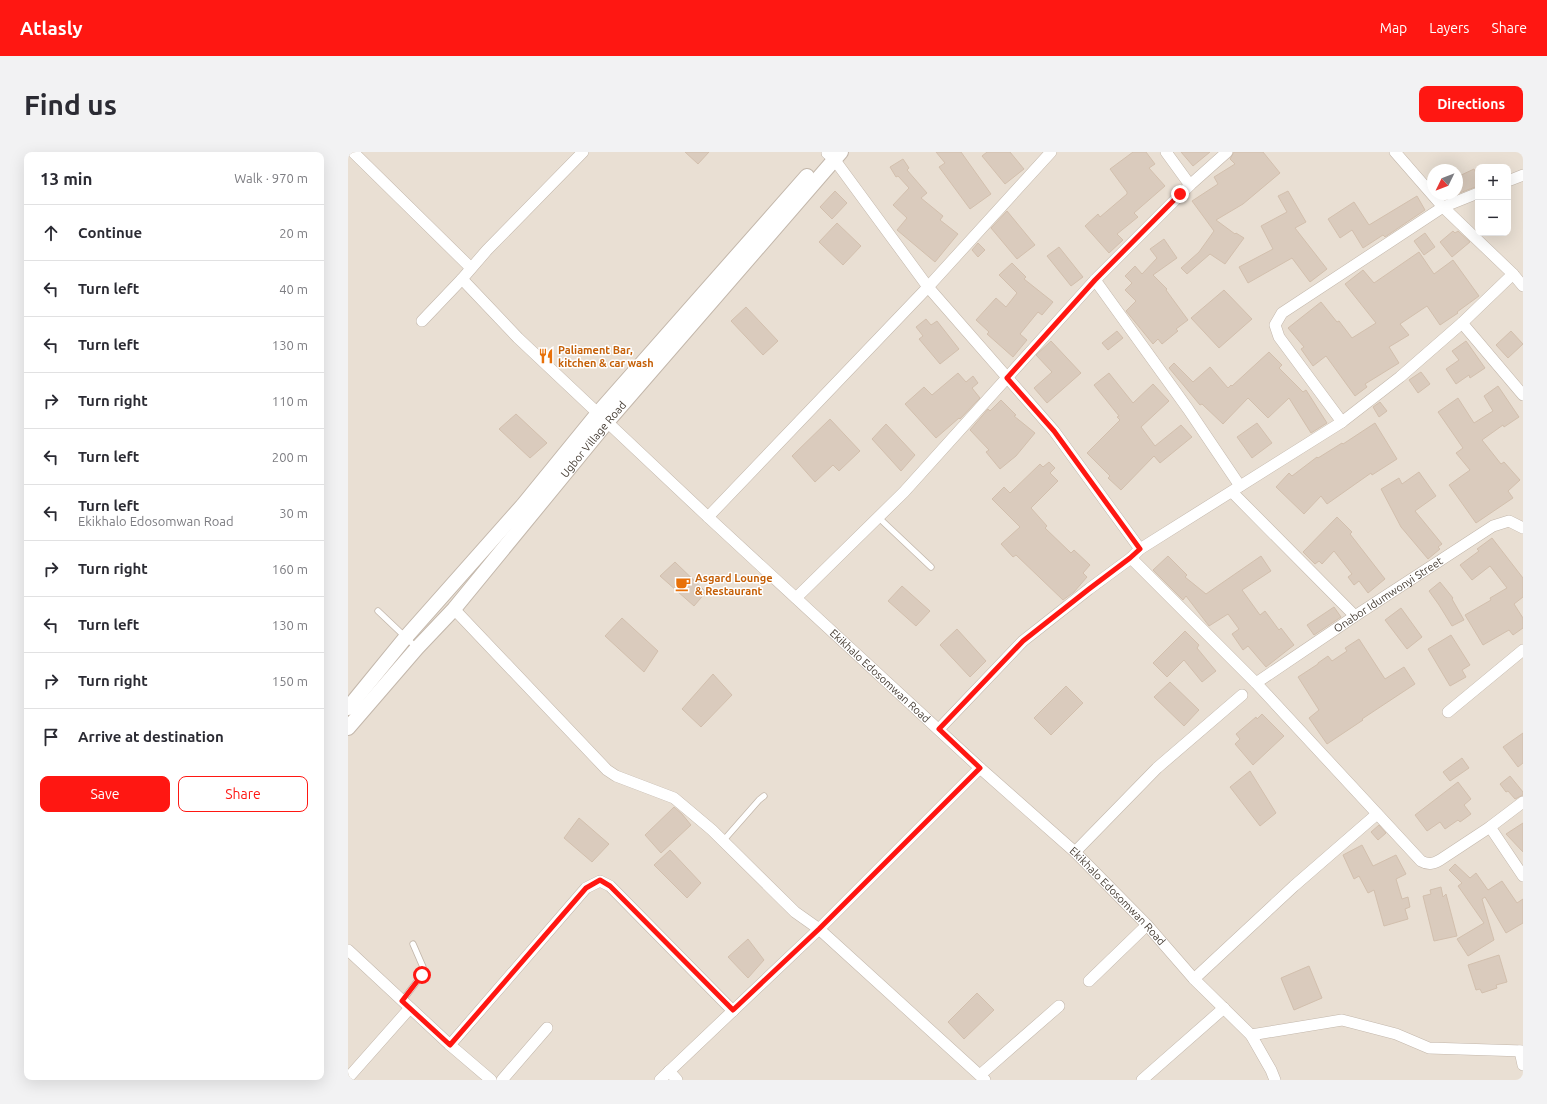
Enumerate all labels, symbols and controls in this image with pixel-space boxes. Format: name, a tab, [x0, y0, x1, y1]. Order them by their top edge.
text: Atlasly	[20, 17, 83, 39]
text: Map	[1380, 20, 1407, 36]
text: Layers	[1429, 20, 1469, 36]
text: Share	[1491, 20, 1527, 36]
button: Directions	[1419, 86, 1523, 122]
text: Find us	[24, 89, 117, 120]
north arrow	[1427, 164, 1463, 200]
map controls	[1475, 164, 1511, 236]
button: +	[1475, 164, 1511, 200]
text: 13 min	[40, 169, 93, 188]
text: Walk · 970 m	[234, 171, 308, 185]
route end	[1171, 185, 1189, 203]
button: −	[1475, 200, 1511, 236]
icon: ahead	[40, 222, 62, 244]
text: Continue	[78, 224, 142, 241]
text: 20 m	[279, 226, 308, 240]
icon: left	[40, 278, 62, 300]
text: Turn left	[78, 280, 139, 297]
text: 40 m	[279, 282, 308, 296]
icon: left	[40, 334, 62, 356]
text: Turn left	[78, 336, 139, 353]
text: 130 m	[272, 338, 308, 352]
place label: Paliament Bar, kitchen & car wash	[558, 344, 654, 369]
restaurant icon: Paliament Bar, kitchen & car wash	[537, 347, 555, 365]
icon: right	[40, 390, 62, 412]
text: Turn right	[78, 392, 148, 409]
text: 110 m	[272, 394, 308, 408]
street label: Ugbor Village Road	[558, 399, 628, 480]
icon: left	[40, 446, 62, 468]
text: Turn left	[78, 448, 139, 465]
text: 200 m	[272, 450, 308, 464]
text: Turn left	[78, 497, 139, 514]
icon: left	[40, 502, 62, 524]
text: 30 m	[279, 506, 308, 520]
text: Ekikhalo Edosomwan Road	[78, 514, 234, 528]
street label: Onabor Idumwonyi Street	[1331, 554, 1445, 635]
icon: right	[40, 558, 62, 580]
text: Turn right	[78, 560, 148, 577]
text: 160 m	[272, 562, 308, 576]
place label: Asgard Lounge & Restaurant	[695, 572, 772, 597]
cafe icon: Asgard Lounge & Restaurant	[674, 575, 692, 593]
icon: left	[40, 614, 62, 636]
text: Turn left	[78, 616, 139, 633]
text: 130 m	[272, 618, 308, 632]
street label: Ekikhalo Edosomwan Road	[828, 627, 933, 725]
icon: right	[40, 670, 62, 692]
text: Turn right	[78, 672, 148, 689]
text: 150 m	[272, 674, 308, 688]
icon: arrive	[40, 726, 62, 748]
text: Arrive at destination	[78, 728, 224, 745]
button: Save	[40, 776, 170, 812]
button: Share	[178, 776, 308, 812]
street label: Ekikhalo Edosomwan Road	[1068, 844, 1168, 947]
route start	[413, 966, 431, 984]

